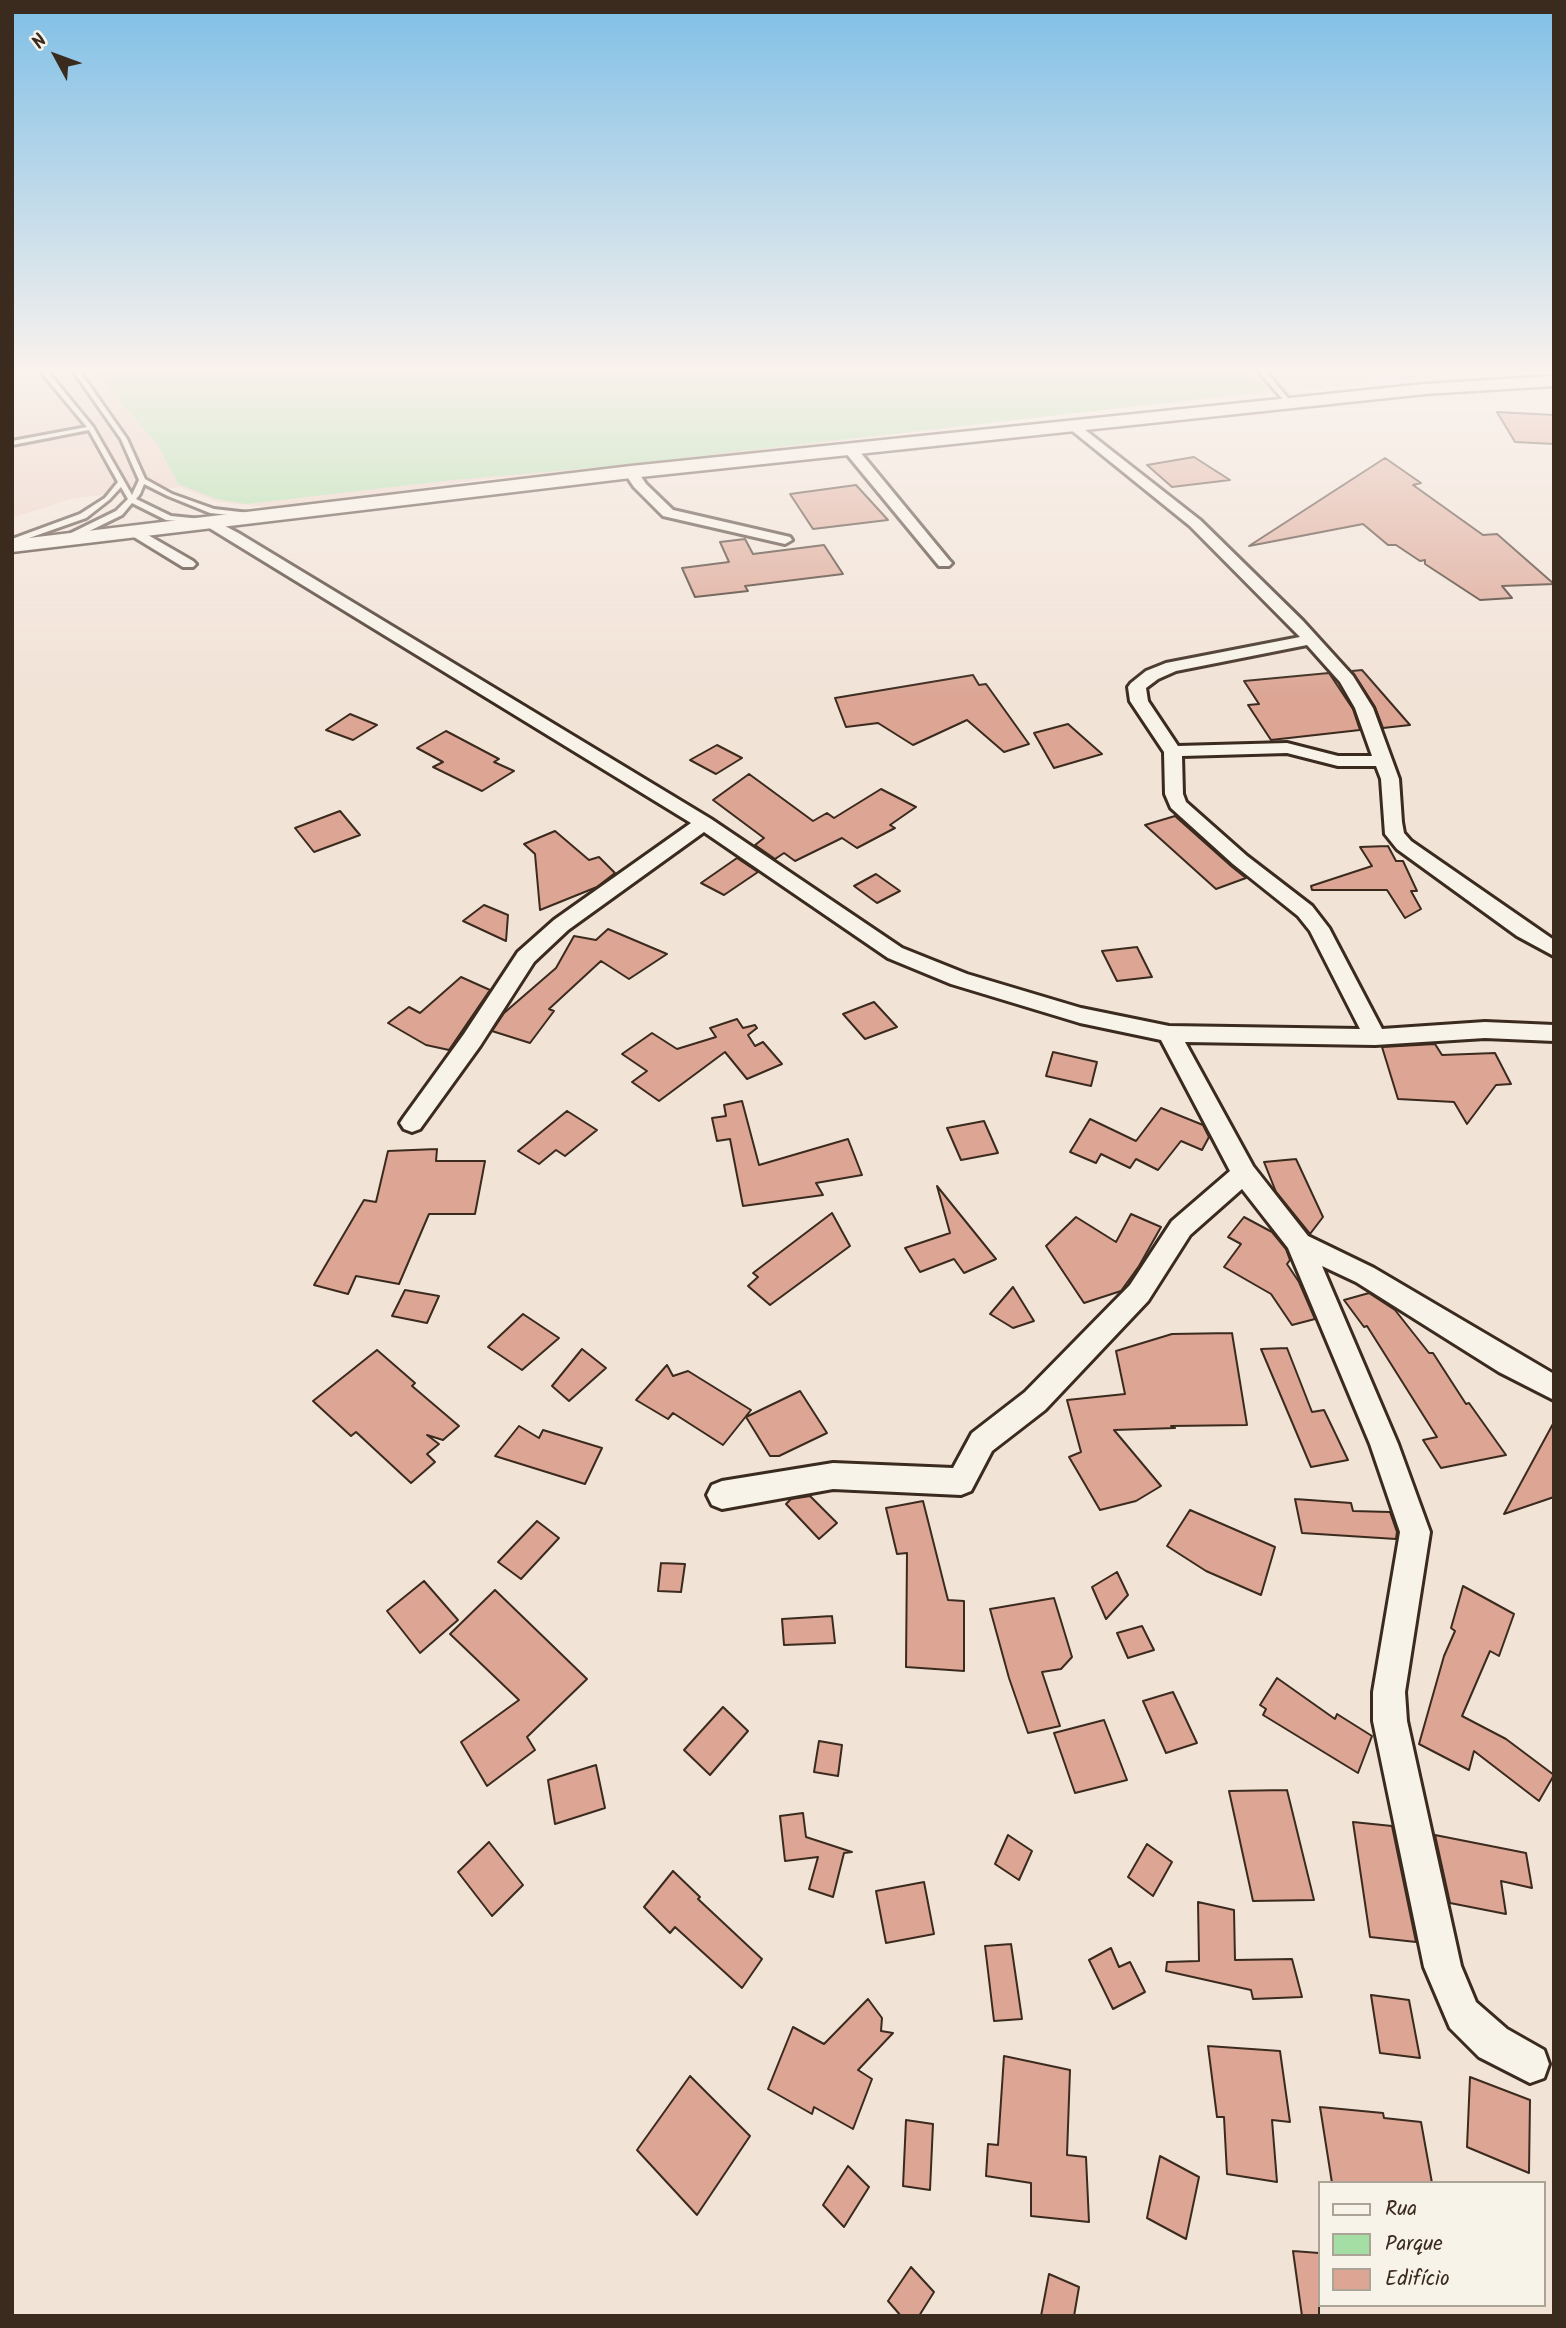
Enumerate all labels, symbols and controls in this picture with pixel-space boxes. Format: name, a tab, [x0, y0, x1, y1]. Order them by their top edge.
north arrow	[21, 21, 91, 91]
text: N	[25, 28, 55, 57]
legend	[1318, 2181, 1545, 2307]
text: Rua	[1385, 2193, 1417, 2226]
text: Parque	[1385, 2228, 1443, 2261]
text: Edifício	[1385, 2263, 1450, 2296]

